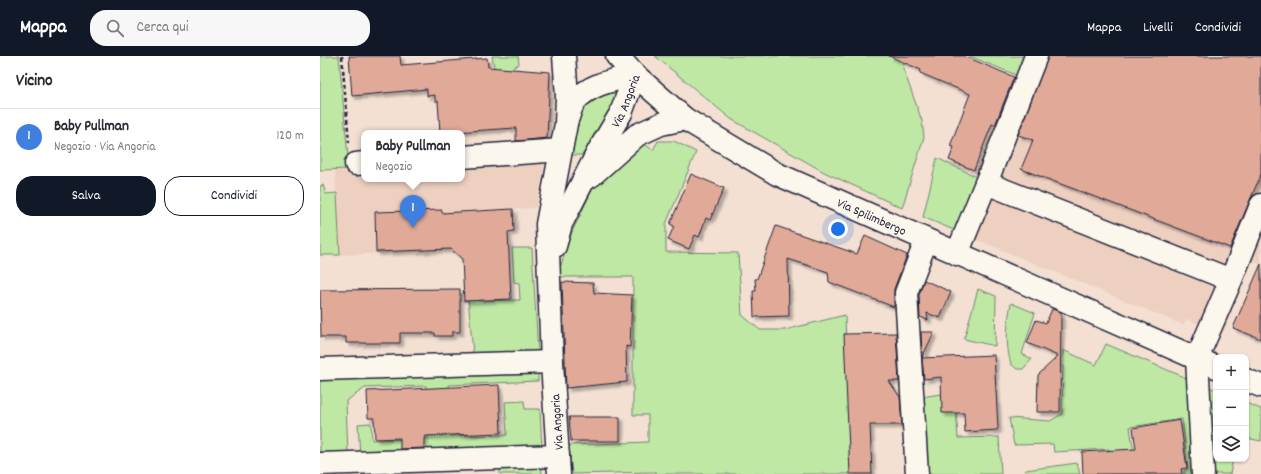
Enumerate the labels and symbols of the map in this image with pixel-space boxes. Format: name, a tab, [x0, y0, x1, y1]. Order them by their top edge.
street label: Via Angoria	[607, 71, 647, 132]
pin: 1	[400, 195, 426, 228]
street label: Via Spilimbergo	[834, 195, 909, 242]
your location	[828, 219, 848, 239]
street label: Via Angoria	[547, 393, 570, 450]

